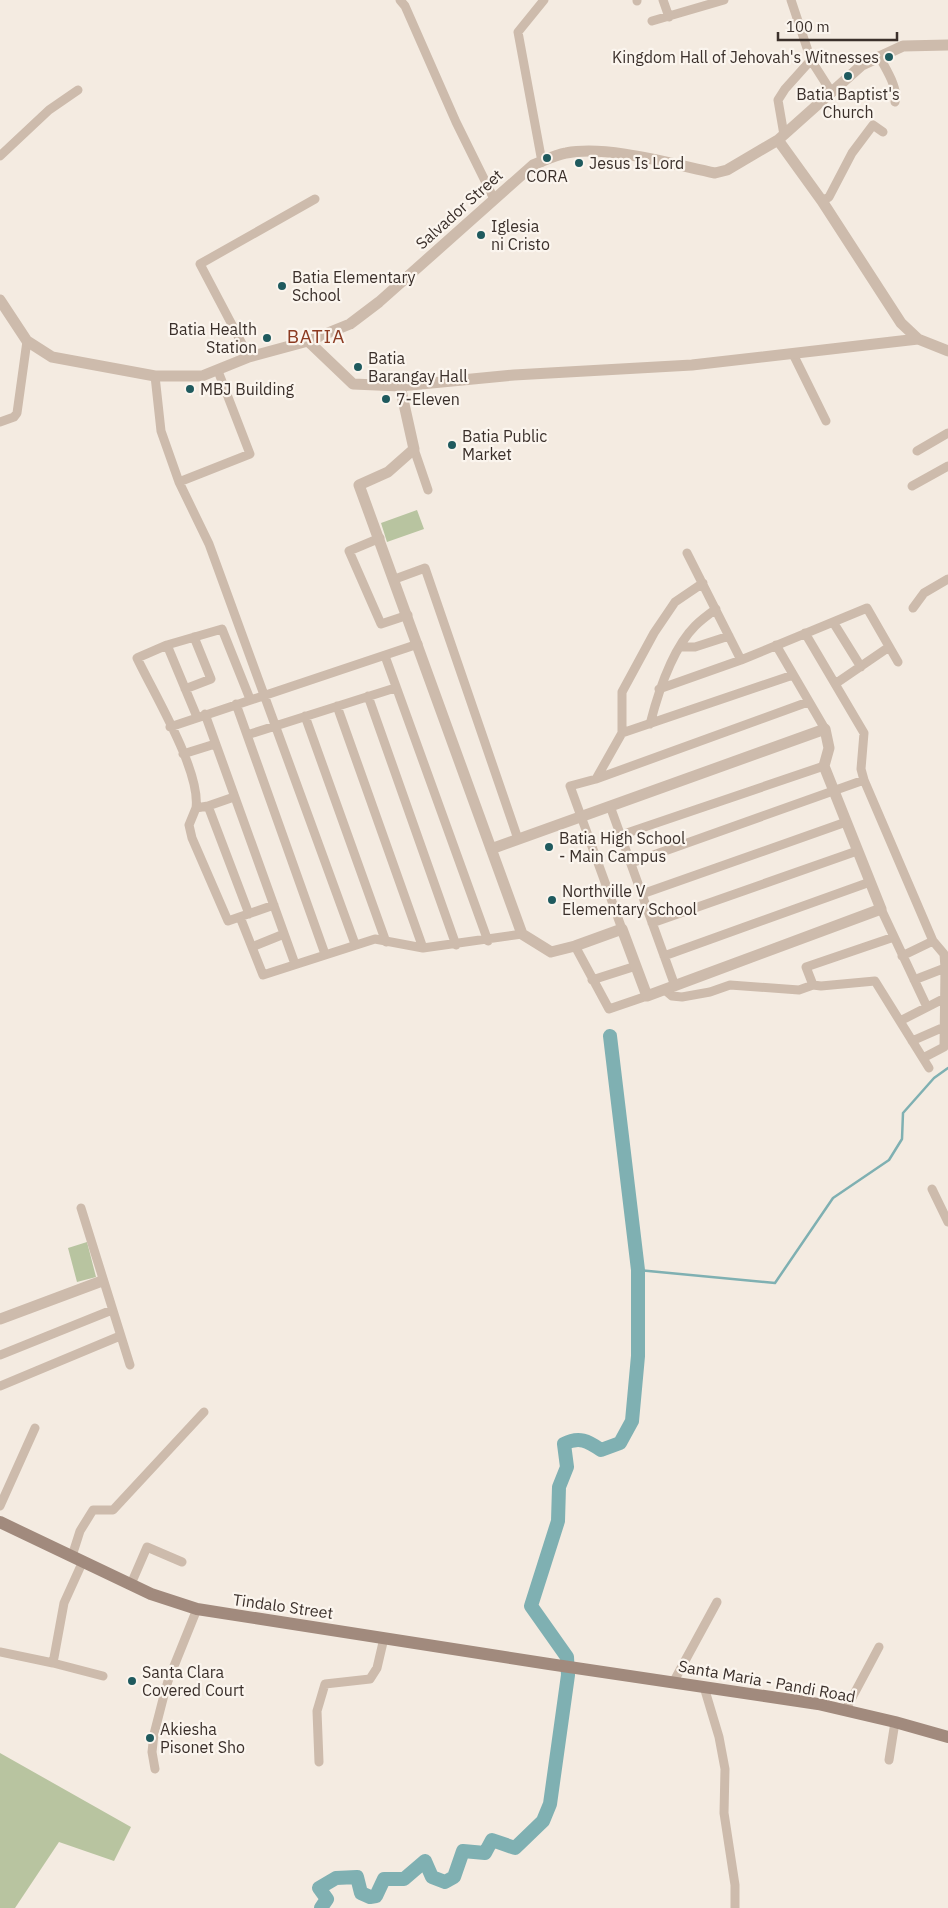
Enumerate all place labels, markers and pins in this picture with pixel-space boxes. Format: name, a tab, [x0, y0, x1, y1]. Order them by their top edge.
place label: Kingdom Hall of Jehovah's Witnesses	[612, 47, 879, 67]
marker: Kingdom Hall of Jehovah's Witnesses	[883, 51, 895, 63]
marker: Batia Baptist's Church	[842, 70, 854, 82]
place label: Batia Baptist's Church	[796, 84, 900, 122]
marker: CORA	[541, 152, 553, 164]
place label: Jesus Is Lord	[589, 153, 684, 173]
marker: Jesus Is Lord	[573, 157, 585, 169]
place label: CORA	[526, 166, 568, 186]
place label: Iglesia ni Cristo	[491, 216, 550, 254]
marker: Iglesia ni Cristo	[475, 229, 487, 241]
place label: Batia Elementary School	[292, 267, 415, 305]
marker: Batia Elementary School	[276, 280, 288, 292]
place label: Batia Health Station	[168, 319, 257, 357]
marker: Batia Health Station	[261, 332, 273, 344]
place label: Batia Barangay Hall	[368, 348, 468, 386]
marker: Batia Barangay Hall	[352, 361, 364, 373]
place label: MBJ Building	[200, 379, 294, 399]
marker: MBJ Building	[184, 383, 196, 395]
place label: 7-Eleven	[396, 389, 460, 409]
marker: 7-Eleven	[380, 393, 392, 405]
place label: Batia Public Market	[462, 426, 547, 464]
marker: Batia Public Market	[446, 439, 458, 451]
place label: Batia High School - Main Campus	[559, 828, 685, 866]
marker: Batia High School - Main Campus	[543, 841, 555, 853]
place label: Northville V Elementary School	[562, 881, 697, 919]
marker: Northville V Elementary School	[546, 894, 558, 906]
place label: Santa Clara Covered Court	[142, 1662, 244, 1700]
marker: Santa Clara Covered Court	[126, 1675, 138, 1687]
place label: Akiesha Pisonet Sho	[160, 1719, 245, 1757]
marker: Akiesha Pisonet Sho	[144, 1732, 156, 1744]

